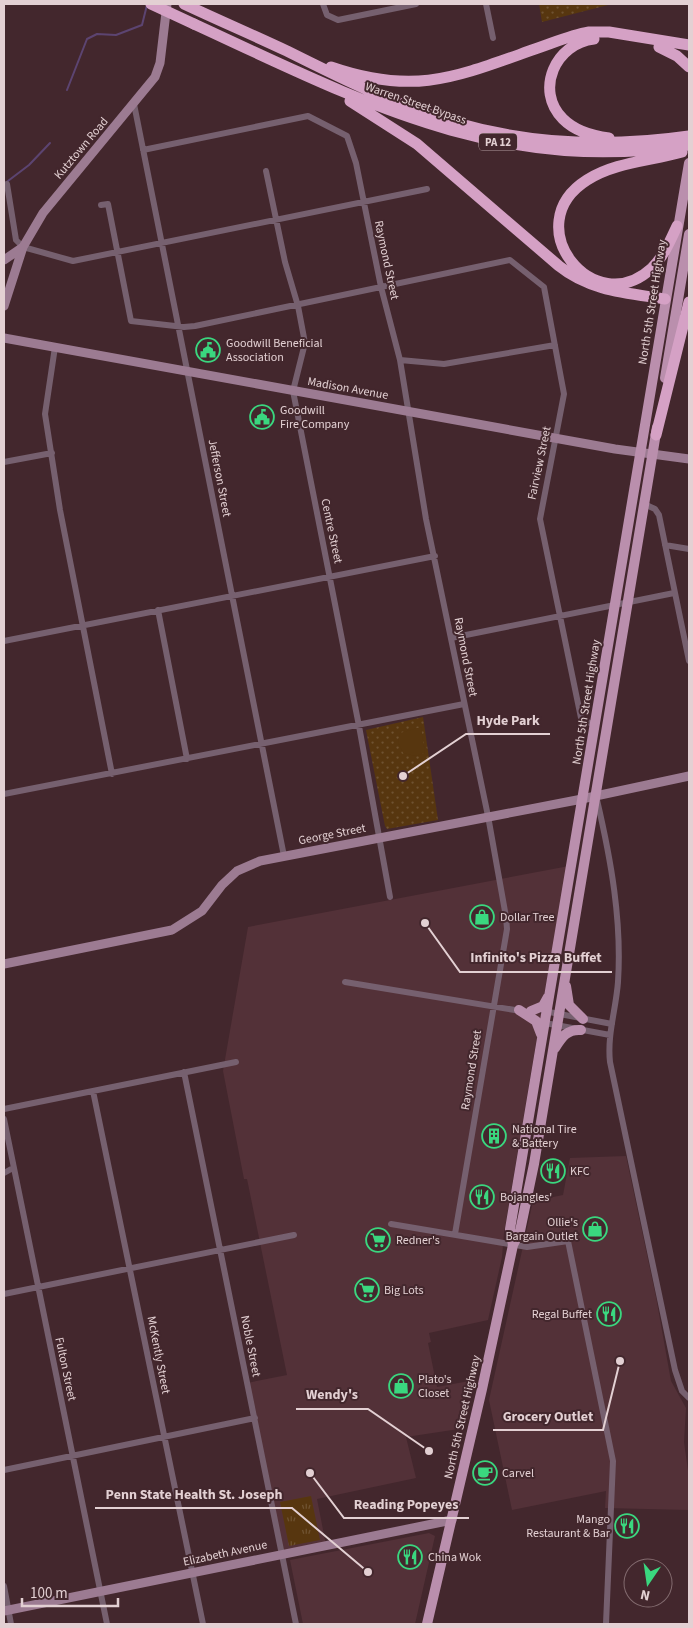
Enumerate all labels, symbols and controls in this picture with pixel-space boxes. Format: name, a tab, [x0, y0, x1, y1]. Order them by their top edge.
street label: Warren Street Bypass	[363, 78, 469, 129]
street label: Kutztown Road	[50, 114, 112, 183]
road number: PA 12	[479, 134, 517, 150]
street label: Raymond Street	[370, 219, 403, 301]
street label: North 5th Street Highway	[634, 238, 671, 366]
place label: Goodwill Beneficial Association	[226, 335, 323, 366]
public building icon: Goodwill Beneficial Association	[195, 337, 221, 363]
street label: Madison Avenue	[306, 373, 390, 404]
place label: Goodwill Fire Company	[280, 402, 350, 433]
public building icon: Goodwill Fire Company	[249, 404, 275, 430]
street label: Fairview Street	[523, 425, 556, 501]
street label: Jefferson Street	[204, 438, 235, 519]
street label: Centre Street	[316, 497, 347, 565]
street label: Raymond Street	[449, 616, 482, 698]
street label: North 5th Street Highway	[568, 638, 605, 766]
callout: Hyde Park	[466, 705, 550, 734]
text: Hyde Park	[476, 711, 540, 731]
street label: George Street	[297, 820, 367, 849]
shop icon: Dollar Tree	[469, 904, 495, 930]
place label: Dollar Tree	[500, 909, 554, 926]
callout: Infinito's Pizza Buffet	[460, 943, 612, 972]
text: Infinito's Pizza Buffet	[470, 948, 602, 968]
street label: Raymond Street	[457, 1029, 486, 1111]
place label: National Tire & Battery	[512, 1121, 577, 1152]
building icon: National Tire & Battery	[481, 1123, 507, 1149]
restaurant icon: KFC	[540, 1158, 566, 1184]
place label: KFC	[570, 1163, 590, 1180]
restaurant icon: Bojangles'	[469, 1184, 495, 1210]
place label: Bojangles'	[500, 1189, 552, 1206]
place label: Ollie's Bargain Outlet	[506, 1214, 578, 1245]
shop icon: Ollie's Bargain Outlet	[582, 1216, 608, 1242]
supermarket icon: Redner's	[365, 1227, 391, 1253]
place label: Redner's	[396, 1232, 440, 1249]
supermarket icon: Big Lots	[354, 1277, 380, 1303]
place label: Big Lots	[384, 1282, 423, 1299]
restaurant icon: Regal Buffet	[596, 1301, 622, 1327]
place label: Regal Buffet	[532, 1306, 592, 1323]
street label: Noble Street	[236, 1314, 265, 1378]
street label: McKently Street	[143, 1315, 174, 1395]
street label: Fulton Street	[50, 1336, 81, 1403]
street label: North 5th Street Highway	[440, 1353, 485, 1481]
place label: Plato's Closet	[418, 1371, 452, 1402]
shop icon: Plato's Closet	[388, 1373, 414, 1399]
callout: Wendy's	[296, 1380, 368, 1409]
text: Wendy's	[306, 1385, 358, 1405]
callout: Grocery Outlet	[493, 1401, 603, 1430]
text: Grocery Outlet	[503, 1407, 594, 1427]
cafe icon: Carvel	[472, 1460, 498, 1486]
place label: Carvel	[502, 1465, 534, 1482]
callout: Penn State Health St. Joseph	[95, 1479, 292, 1508]
text: Penn State Health St. Joseph	[106, 1485, 282, 1505]
callout: Reading Popeyes	[344, 1489, 469, 1518]
text: Reading Popeyes	[354, 1495, 458, 1515]
place label: Mango Restaurant & Bar	[526, 1511, 611, 1542]
restaurant icon: Mango Restaurant & Bar	[614, 1513, 640, 1539]
street label: Elizabeth Avenue	[181, 1536, 269, 1571]
restaurant icon: China Wok	[397, 1544, 423, 1570]
place label: China Wok	[428, 1549, 481, 1566]
north arrow	[623, 1558, 673, 1608]
scale bar	[22, 1576, 119, 1608]
text: 100 m	[30, 1583, 68, 1604]
text: N	[639, 1584, 652, 1605]

